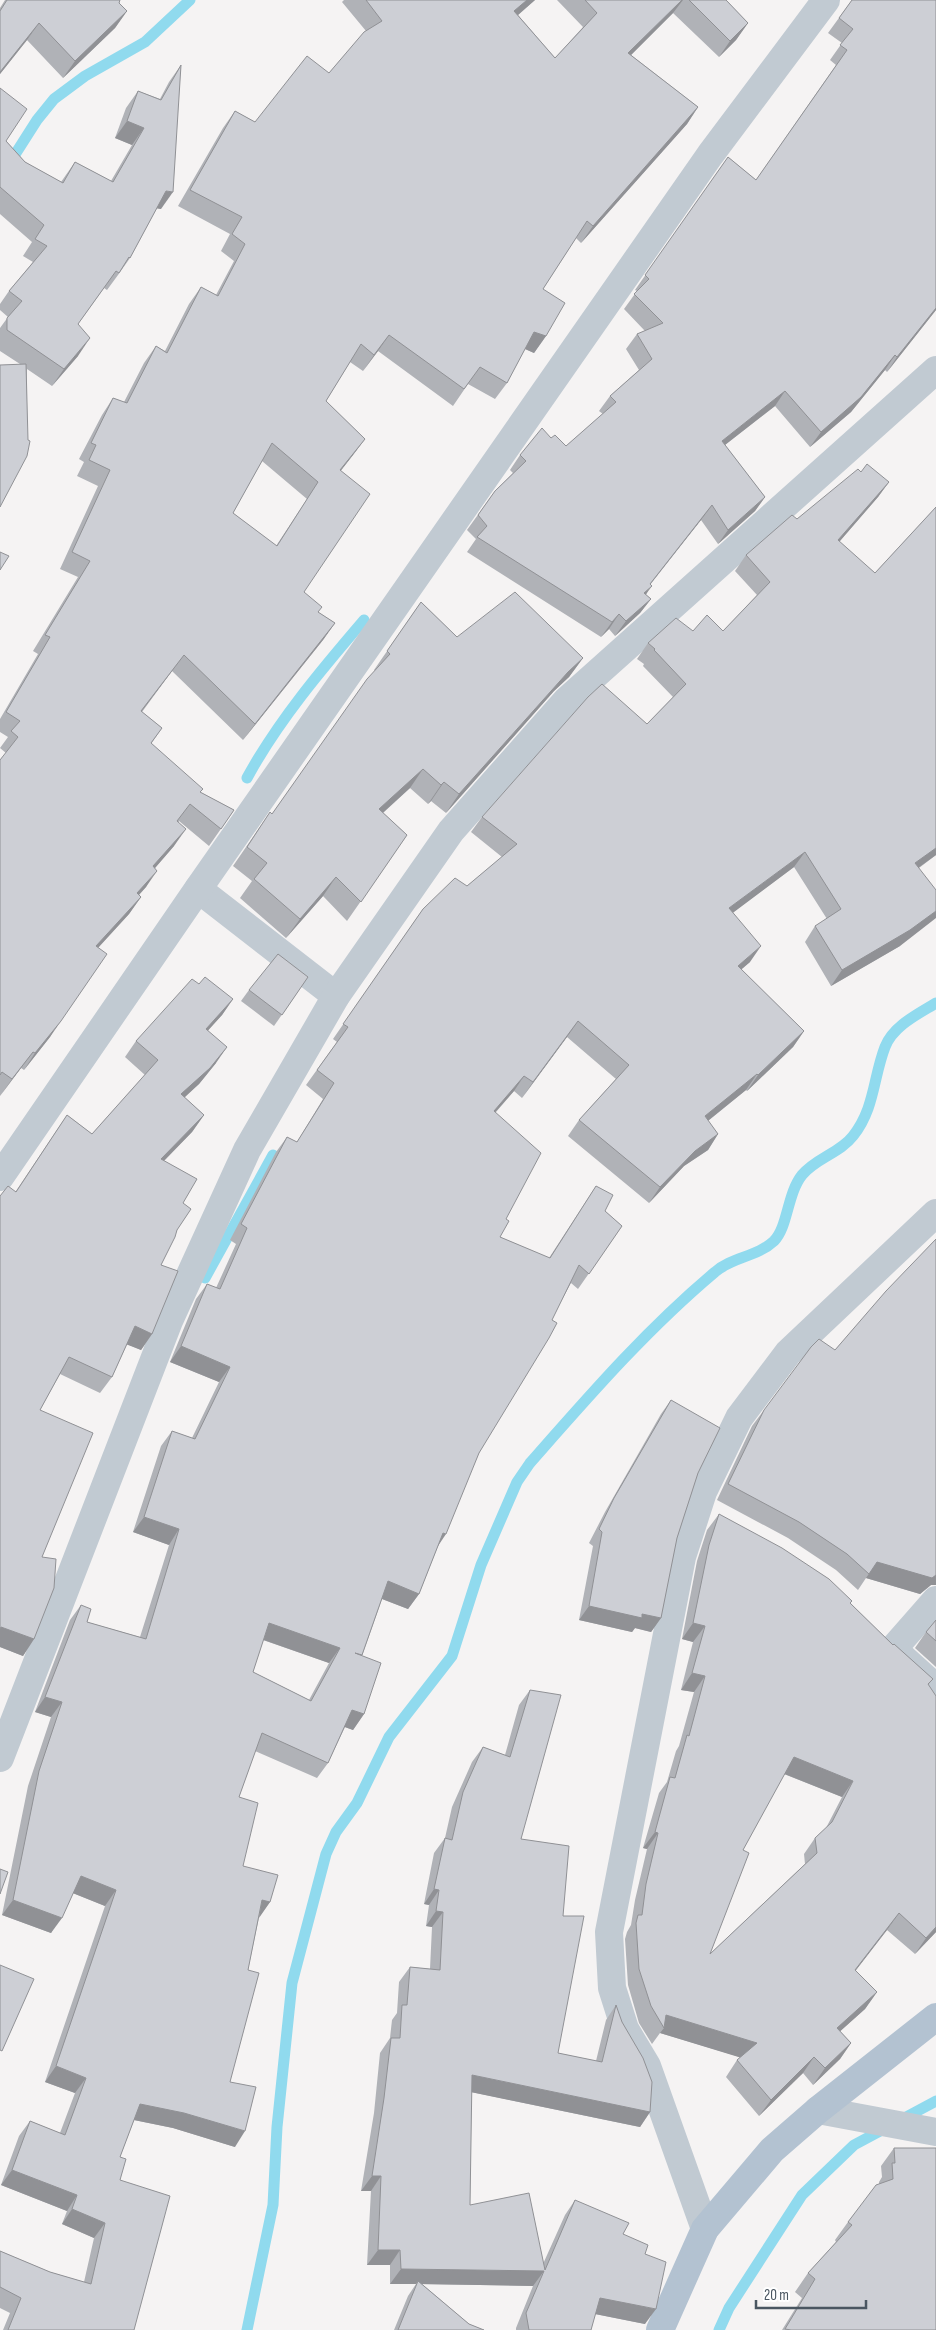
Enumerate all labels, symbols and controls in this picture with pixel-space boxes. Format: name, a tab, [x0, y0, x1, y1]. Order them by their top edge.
scale bar	[756, 2278, 866, 2310]
text: 20 m	[764, 2286, 789, 2305]

